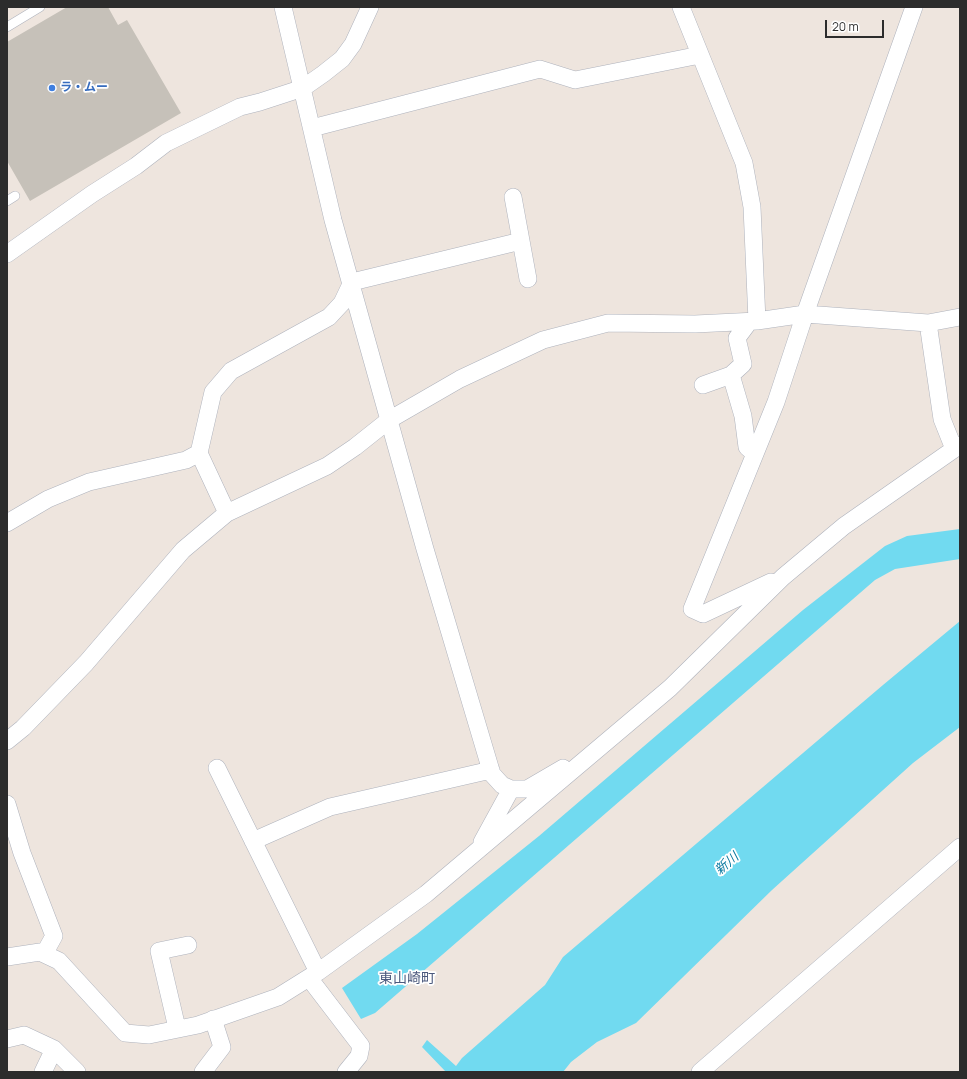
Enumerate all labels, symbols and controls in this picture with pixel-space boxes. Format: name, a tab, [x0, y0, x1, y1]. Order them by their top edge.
scale bar	[827, 12, 886, 38]
text: 20 m	[832, 18, 859, 35]
place label: ラ・ムー	[60, 81, 108, 95]
marker: ラ・ムー	[47, 83, 57, 93]
water label: 新川	[712, 850, 742, 878]
district label: 東山崎町	[379, 971, 435, 987]

